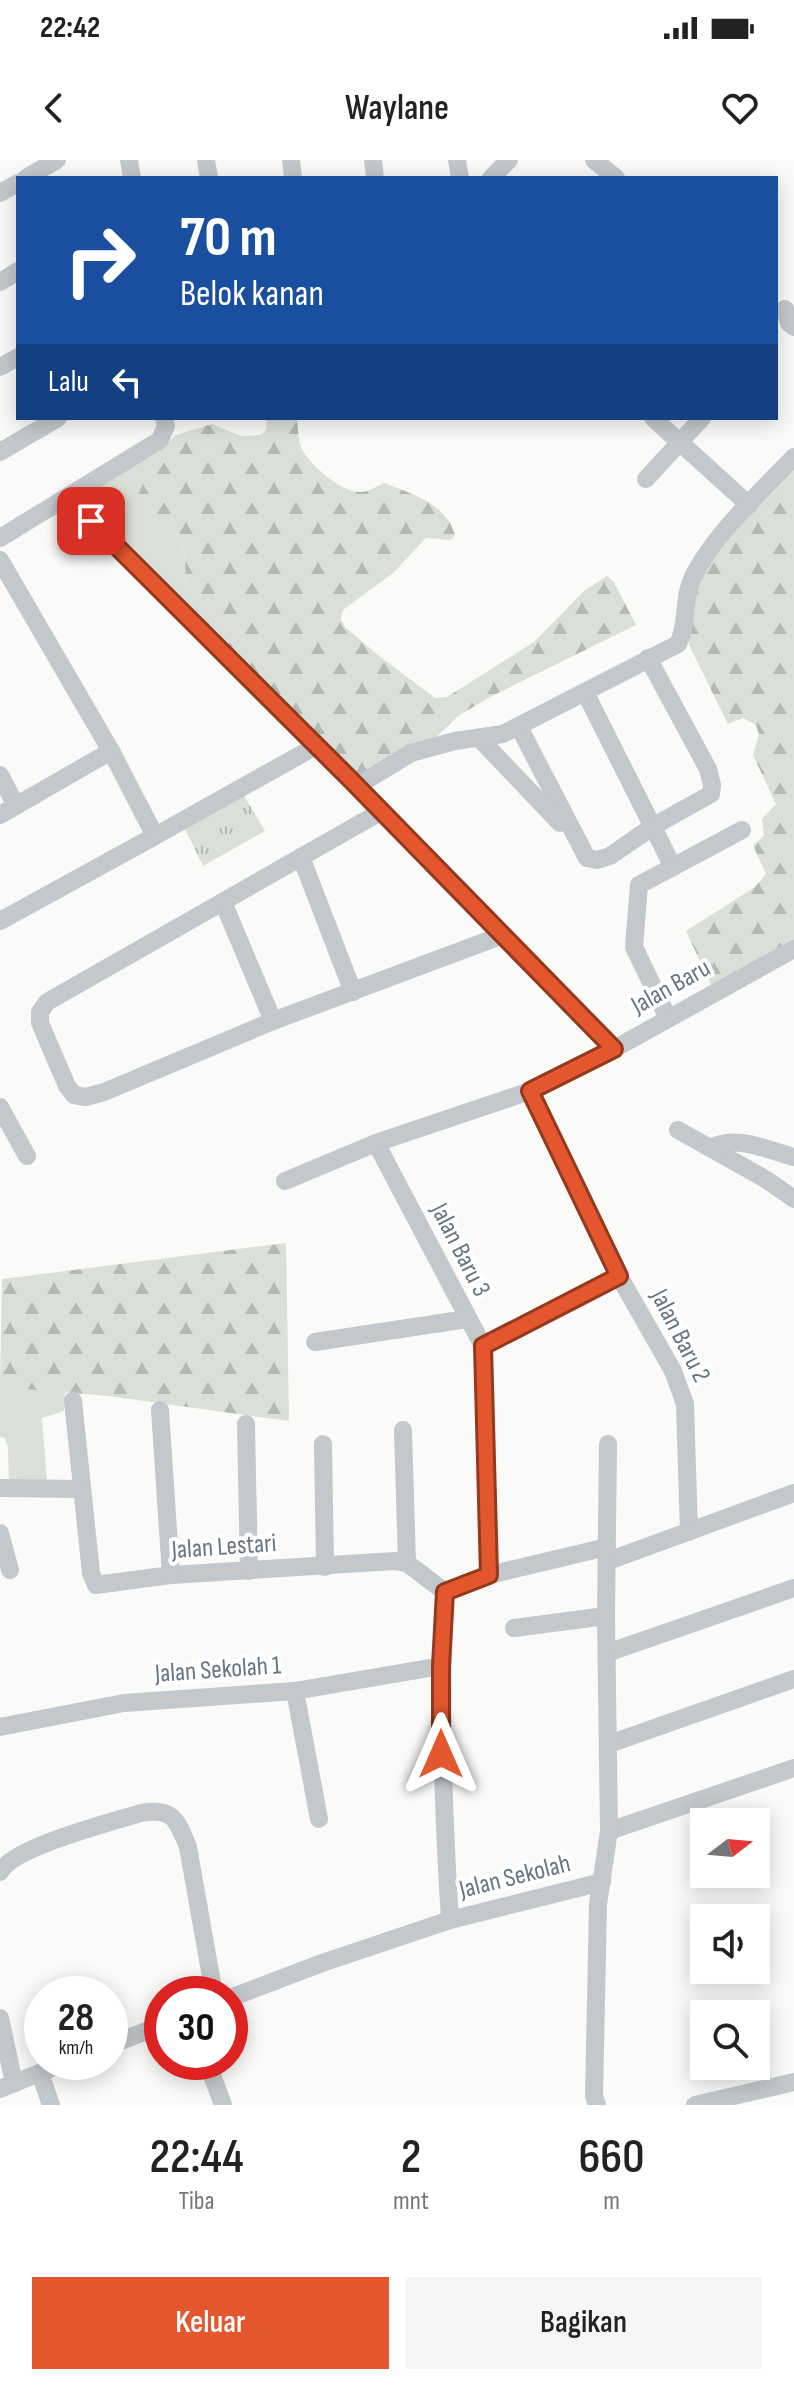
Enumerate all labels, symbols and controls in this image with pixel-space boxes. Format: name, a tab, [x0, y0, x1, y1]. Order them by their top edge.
text: 22:42	[40, 10, 100, 46]
icon: back	[32, 86, 76, 130]
icon: heart	[718, 86, 762, 130]
text: Waylane	[345, 87, 449, 130]
text: 70 m	[180, 205, 277, 272]
icon: right	[48, 208, 152, 312]
text: Belok kanan	[180, 273, 324, 316]
icon: left	[105, 360, 149, 404]
text: Lalu	[48, 364, 89, 400]
pin	[57, 487, 125, 555]
icon: arrive	[69, 499, 113, 543]
street label: Jalan Baru	[625, 953, 716, 1022]
street label: Jalan Baru 3	[423, 1197, 497, 1302]
street label: Jalan Baru 2	[643, 1283, 717, 1388]
street label: Jalan Lestari	[170, 1528, 277, 1566]
street label: Jalan Sekolah 1	[153, 1650, 282, 1690]
position arrow	[399, 1712, 483, 1796]
north arrow	[690, 1808, 770, 1888]
map controls	[690, 1808, 770, 2080]
street label: Jalan Sekolah	[455, 1848, 574, 1906]
button: sound	[690, 1904, 770, 1984]
speed limit sign: 30	[144, 1976, 248, 2080]
text: 28	[58, 1994, 94, 2042]
button: search	[690, 2000, 770, 2080]
text: km/h	[59, 2036, 93, 2060]
text: 22:44	[149, 2129, 244, 2186]
text: 2	[401, 2129, 421, 2186]
text: 660	[578, 2129, 645, 2186]
text: Tiba	[178, 2186, 215, 2217]
text: mnt	[393, 2186, 429, 2217]
text: m	[603, 2186, 620, 2217]
button: Keluar	[32, 2277, 389, 2369]
button: Bagikan	[405, 2277, 762, 2369]

